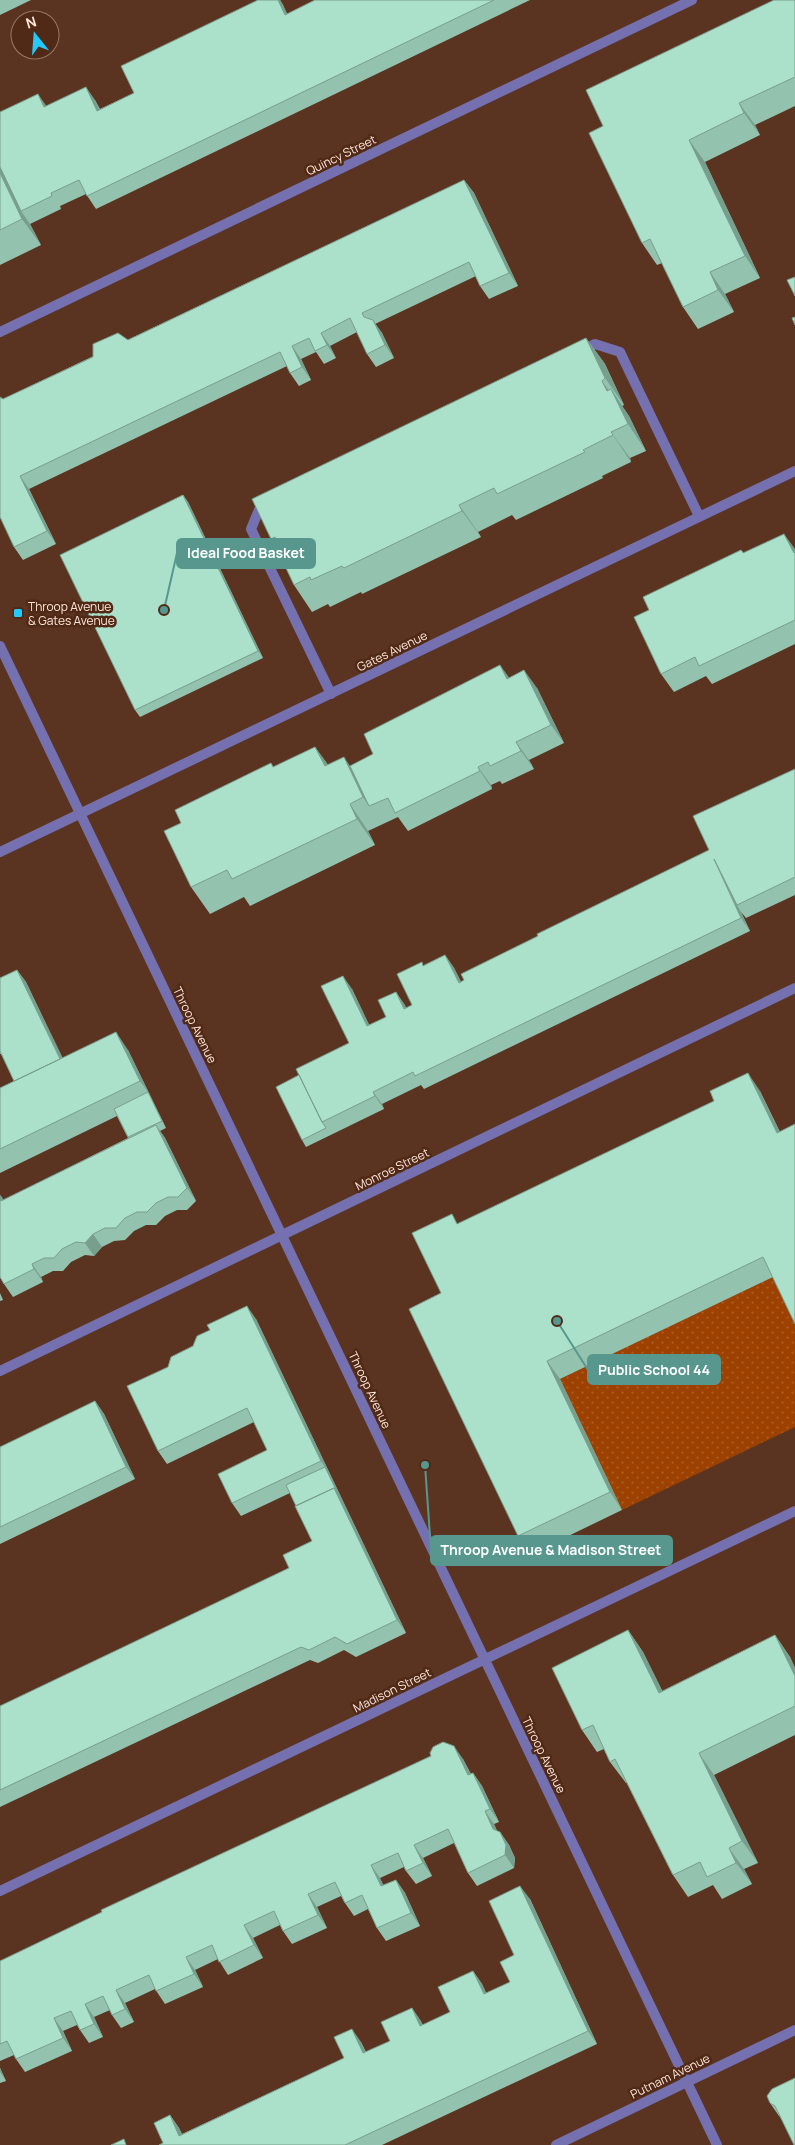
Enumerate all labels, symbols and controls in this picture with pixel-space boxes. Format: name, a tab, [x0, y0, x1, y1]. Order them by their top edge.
north arrow	[10, 10, 60, 60]
text: N	[23, 12, 39, 33]
street label: Quincy Street	[303, 131, 379, 179]
callout: Ideal Food Basket	[177, 539, 315, 568]
text: Ideal Food Basket	[187, 543, 305, 562]
place label: Throop Avenue & Gates Avenue	[28, 598, 115, 629]
marker: Throop Avenue & Gates Avenue	[12, 607, 24, 619]
street label: Gates Avenue	[354, 627, 430, 675]
street label: Throop Avenue	[169, 984, 221, 1066]
street label: Monroe Street	[352, 1144, 432, 1194]
street label: Throop Avenue	[345, 1349, 395, 1431]
callout: Public School 44	[588, 1355, 720, 1384]
text: Public School 44	[598, 1360, 710, 1379]
callout: Throop Avenue & Madison Street	[431, 1536, 672, 1565]
text: Throop Avenue & Madison Street	[441, 1540, 661, 1559]
street label: Madison Street	[350, 1664, 434, 1716]
street label: Throop Avenue	[518, 1714, 570, 1796]
street label: Putnam Avenue	[627, 2049, 713, 2103]

